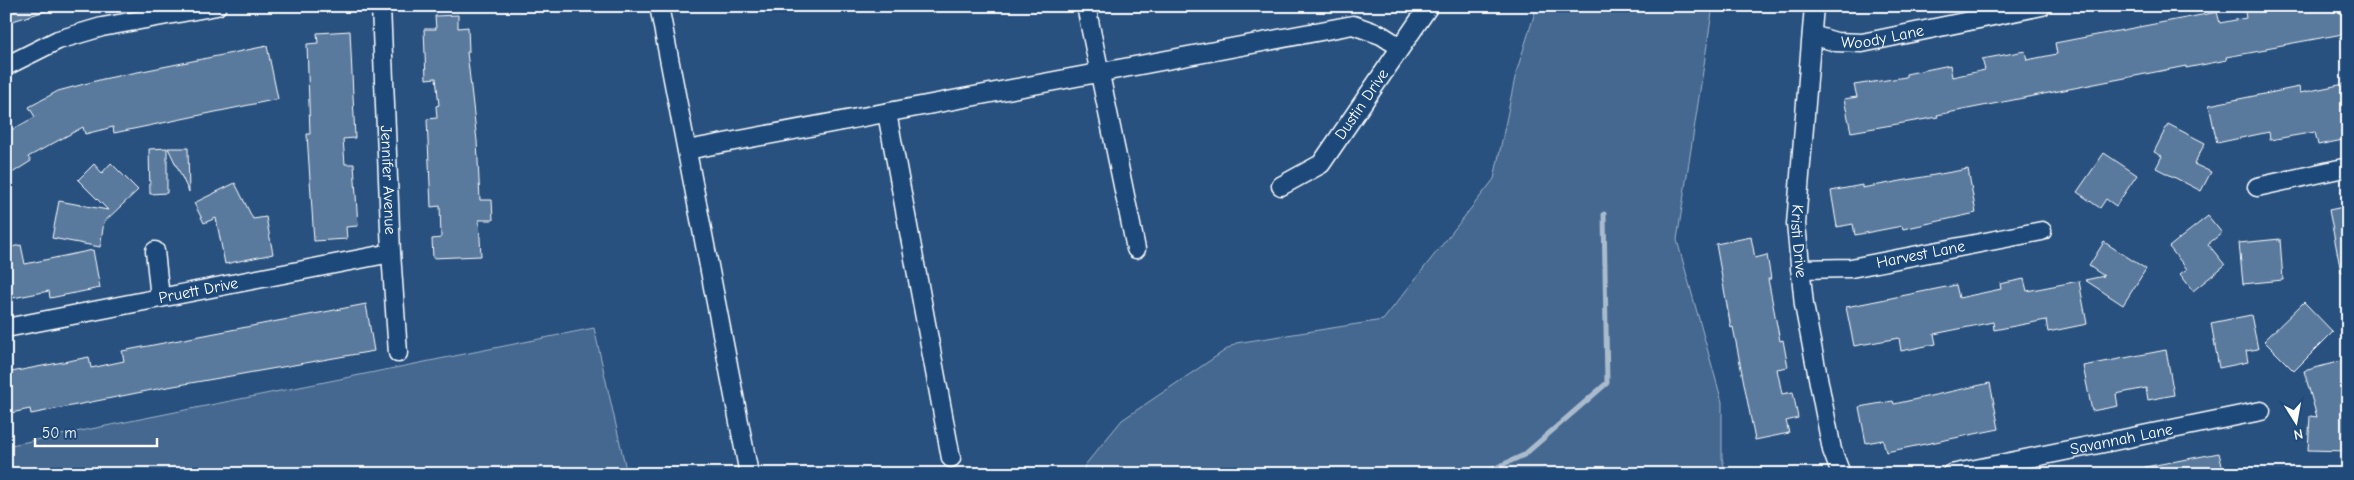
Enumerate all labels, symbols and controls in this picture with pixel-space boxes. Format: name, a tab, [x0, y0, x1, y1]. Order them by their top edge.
street label: Woody Lane	[1841, 21, 1926, 52]
street label: Dustin Drive	[1331, 65, 1392, 143]
street label: Jennifer Avenue	[377, 125, 399, 235]
street label: Kristi Drive	[1787, 204, 1810, 279]
street label: Harvest Lane	[1875, 237, 1967, 272]
street label: Pruett Drive	[157, 274, 240, 307]
north arrow	[2272, 398, 2322, 448]
scale bar	[35, 415, 158, 447]
street label: Savannah Lane	[2068, 420, 2175, 459]
text: 50 m	[42, 424, 77, 442]
text: N	[2292, 425, 2304, 443]

